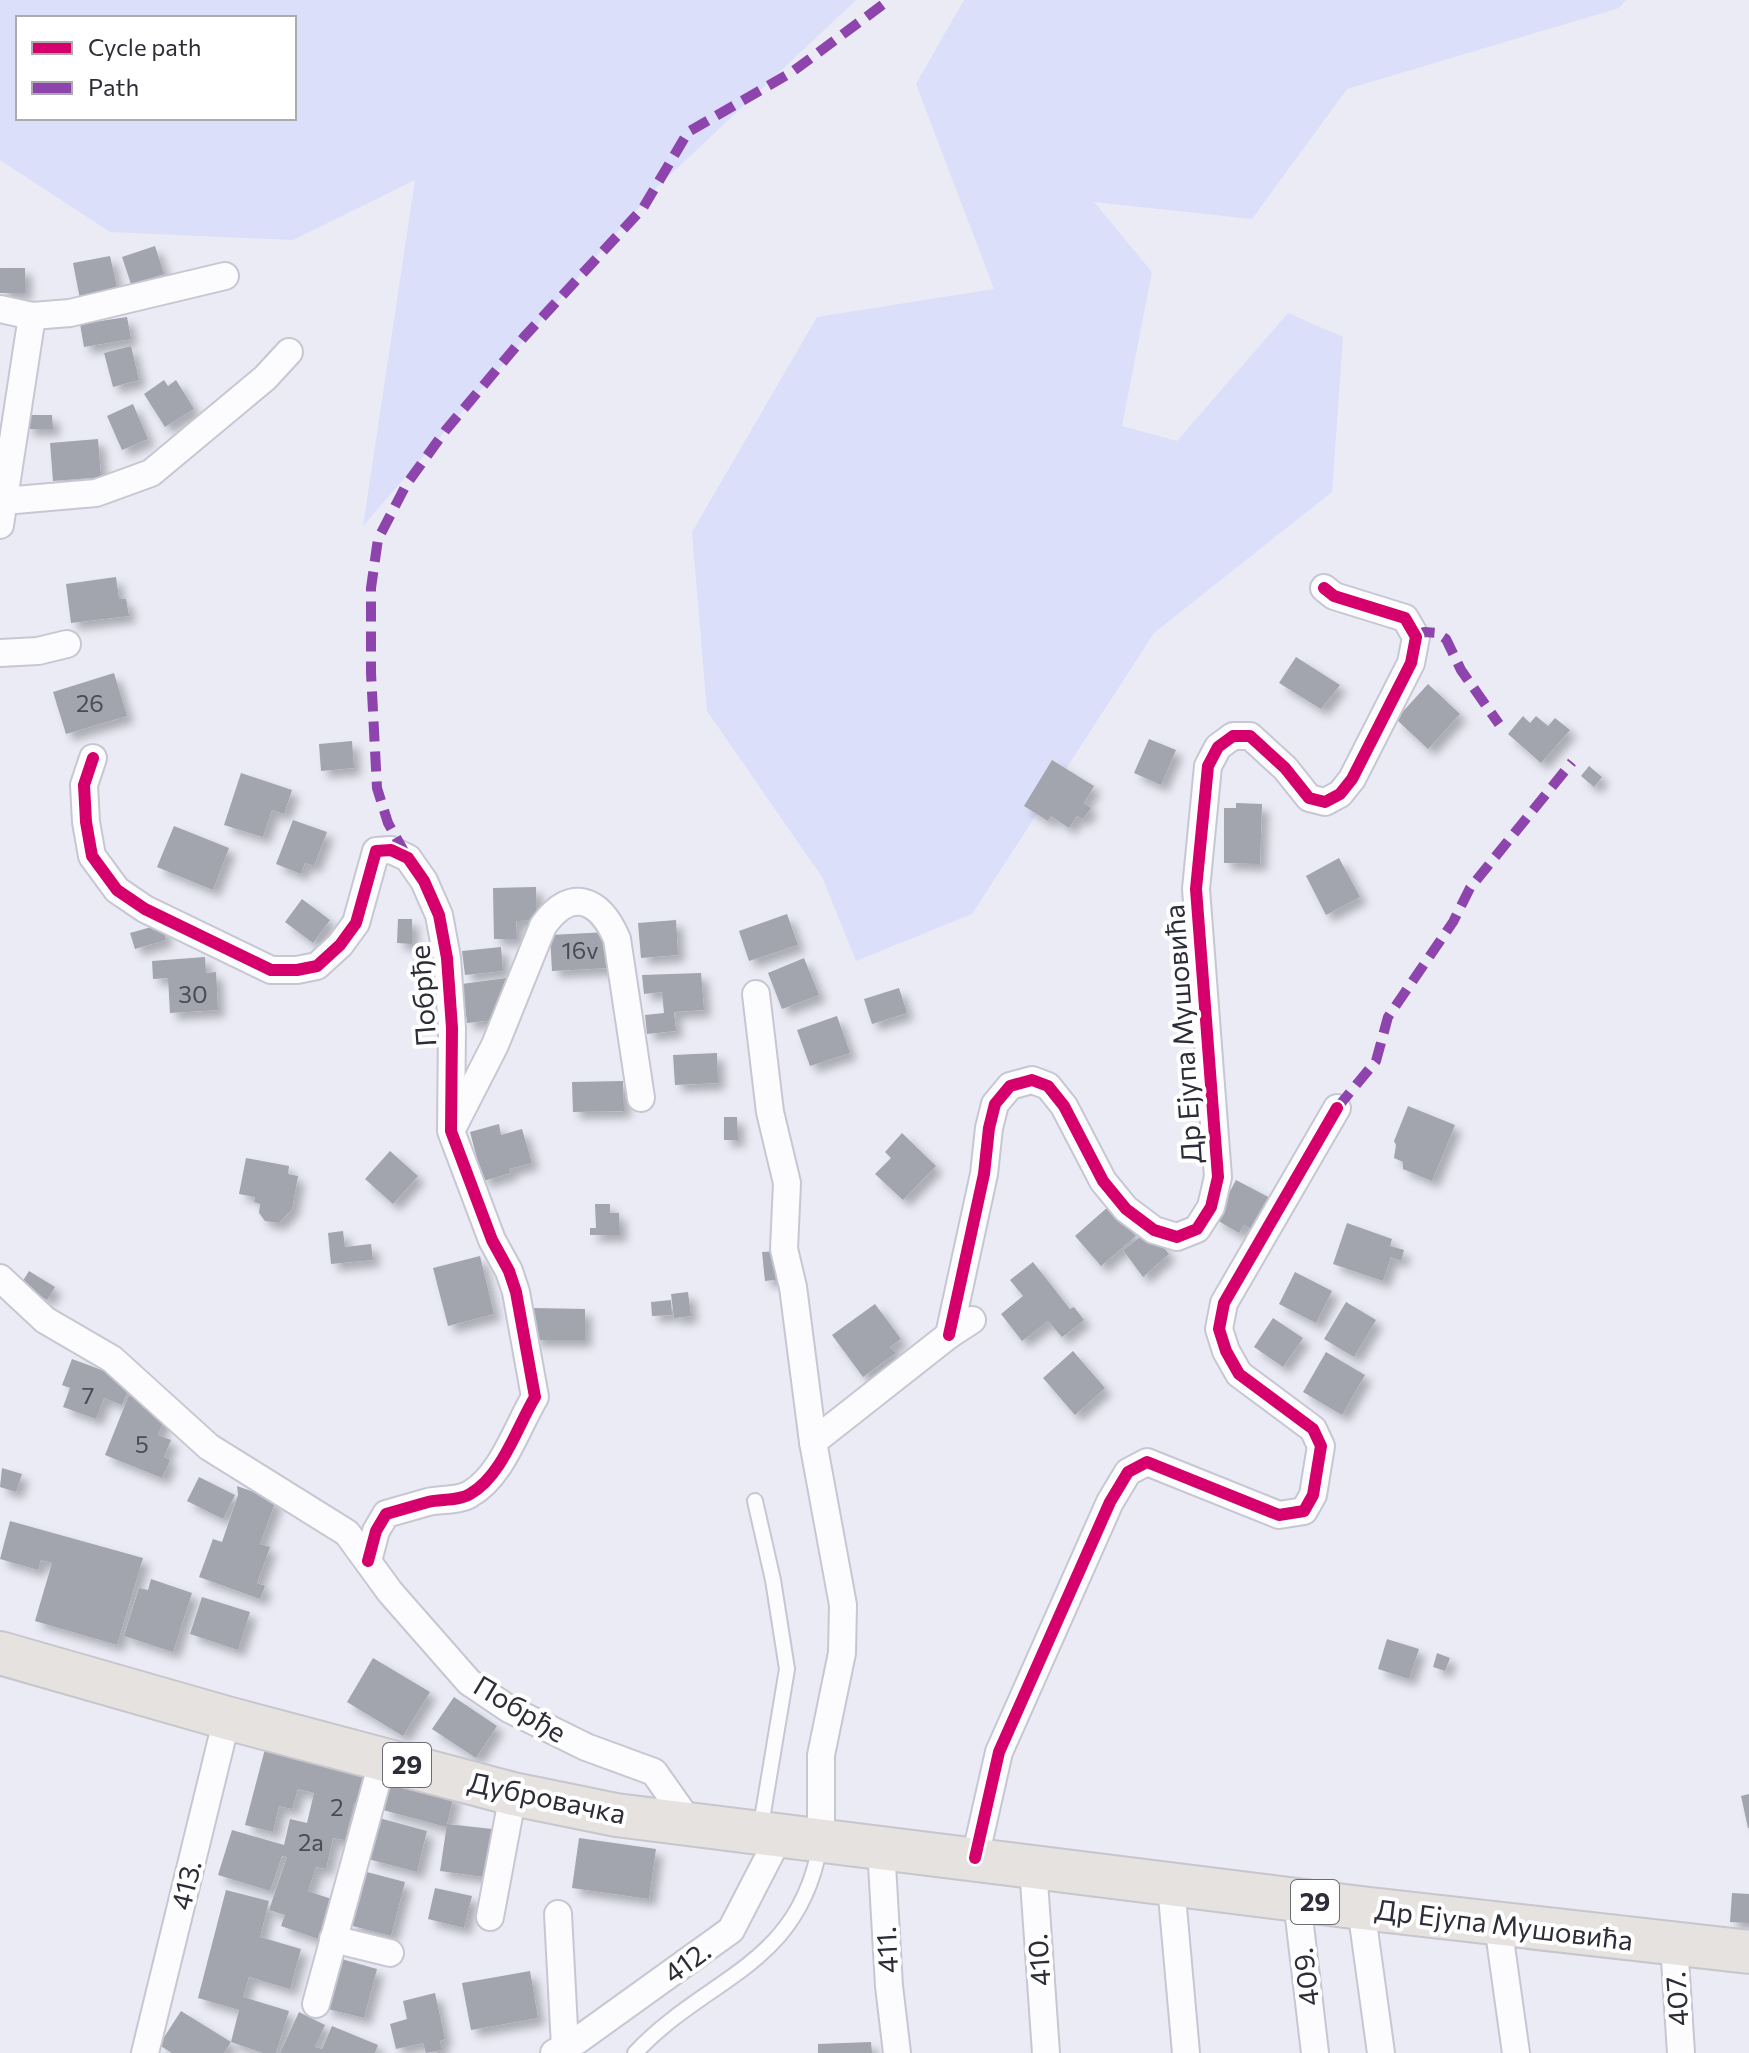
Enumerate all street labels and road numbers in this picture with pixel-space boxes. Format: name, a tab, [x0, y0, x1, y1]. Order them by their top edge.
street label: Др Ејупа Мушовића	[1156, 903, 1208, 1165]
street label: Побрђе	[401, 944, 443, 1048]
street label: Побрђе	[468, 1667, 573, 1749]
road number: 29	[383, 1743, 431, 1787]
street label: Дубровачка	[465, 1764, 629, 1830]
street label: 413.	[162, 1856, 208, 1913]
road number: 29	[1291, 1880, 1339, 1924]
street label: Др Ејупа Мушовића	[1373, 1891, 1635, 1957]
street label: 411.	[868, 1926, 904, 1974]
street label: 412.	[656, 1933, 717, 1990]
street label: 410.	[1019, 1933, 1057, 1987]
street label: 409.	[1285, 1946, 1325, 2008]
street label: 407.	[1657, 1971, 1695, 2027]

